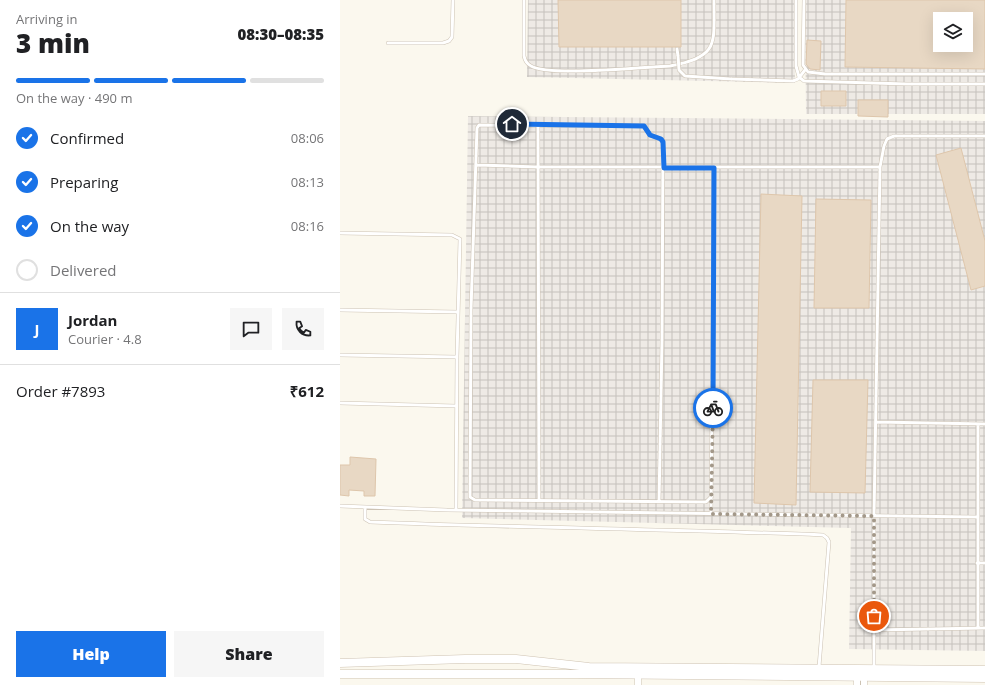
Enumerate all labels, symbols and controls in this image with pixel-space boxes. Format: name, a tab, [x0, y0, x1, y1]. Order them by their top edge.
text: Arriving in	[16, 10, 78, 28]
map controls	[933, 12, 973, 52]
button: layers	[933, 12, 973, 52]
text: 08:30–08:35	[238, 24, 324, 44]
text: 3 min	[16, 25, 90, 61]
text: On the way · 490 m	[16, 89, 132, 107]
pin	[495, 107, 529, 141]
icon: home	[501, 113, 523, 135]
icon: check	[16, 127, 38, 149]
text: Confirmed	[50, 128, 124, 148]
text: 08:06	[291, 129, 324, 147]
icon: check	[16, 171, 38, 193]
text: Preparing	[50, 172, 118, 192]
text: 08:13	[291, 173, 324, 191]
icon: check	[16, 215, 38, 237]
text: On the way	[50, 216, 129, 236]
text: 08:16	[291, 217, 324, 235]
text: Delivered	[50, 260, 117, 280]
button: chat	[230, 308, 272, 350]
button: phone	[282, 308, 324, 350]
text: Jordan	[68, 310, 117, 330]
text: J	[35, 319, 39, 339]
text: Courier · 4.8	[68, 330, 142, 348]
text: Order #7893	[16, 381, 105, 401]
text: ₹612	[290, 381, 324, 401]
courier	[693, 388, 733, 428]
icon: bike	[702, 397, 724, 419]
pin	[857, 599, 891, 633]
icon: bag	[863, 605, 885, 627]
button: Help	[16, 631, 166, 677]
button: Share	[174, 631, 324, 677]

